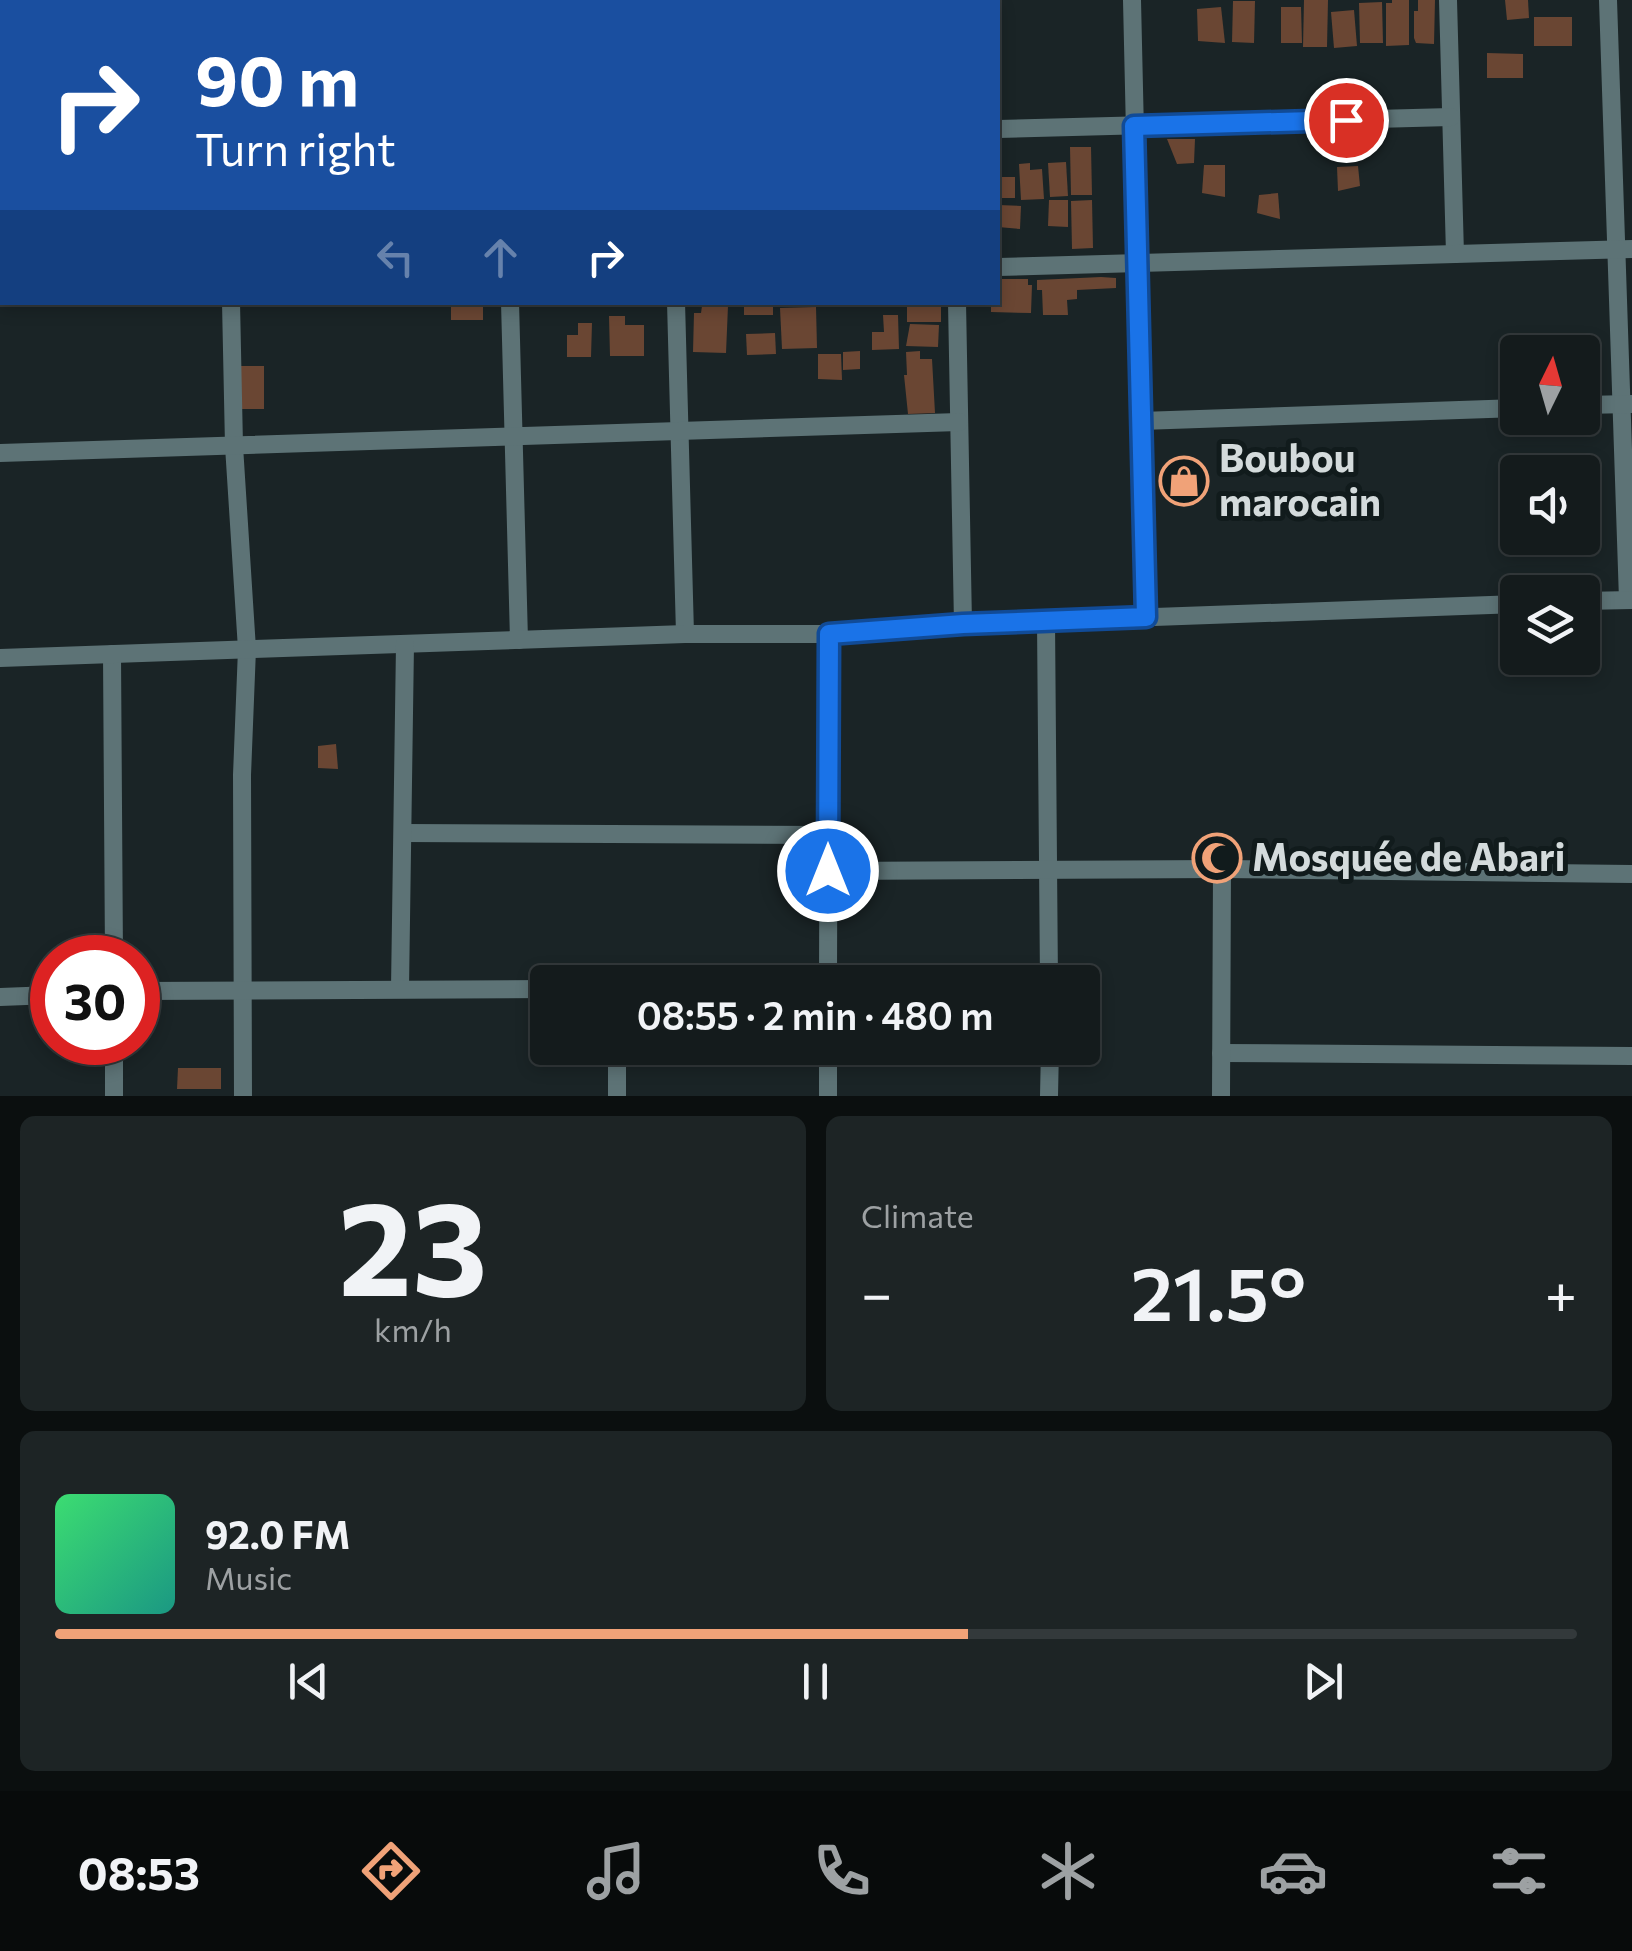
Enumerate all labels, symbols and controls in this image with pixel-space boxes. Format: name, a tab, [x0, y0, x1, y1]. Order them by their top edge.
text: 90 m	[195, 35, 359, 120]
icon: right	[30, 40, 160, 170]
pin	[1304, 78, 1389, 163]
icon: arrive	[1319, 93, 1374, 148]
text: Turn right	[195, 120, 396, 175]
icon: left	[368, 230, 423, 285]
icon: ahead	[473, 230, 528, 285]
icon: right	[578, 230, 633, 285]
north arrow	[1500, 335, 1600, 435]
map controls	[1500, 335, 1600, 675]
place label: Boubou marocain	[1219, 433, 1381, 524]
shop icon: Boubou marocain	[1158, 455, 1210, 507]
button: sound	[1500, 455, 1600, 555]
button: layers	[1500, 575, 1600, 675]
position arrow	[776, 819, 880, 923]
mosque icon: Mosquée de Abari	[1191, 832, 1243, 884]
place label: Mosquée de Abari	[1252, 832, 1565, 879]
speed limit sign: 30	[30, 935, 160, 1065]
text: 08:55 · 2 min · 480 m	[637, 991, 993, 1038]
text: 23	[338, 1164, 488, 1323]
text: Climate	[861, 1195, 974, 1235]
text: 21.5°	[1131, 1245, 1306, 1336]
text: −	[861, 1258, 892, 1325]
text: +	[1545, 1258, 1577, 1325]
text: km/h	[374, 1309, 452, 1349]
text: 92.0 FM	[205, 1510, 350, 1557]
text: Music	[205, 1557, 292, 1597]
icon: previous	[281, 1654, 336, 1709]
icon: pause	[788, 1654, 843, 1709]
icon: next	[1296, 1654, 1351, 1709]
icon: directions	[356, 1836, 426, 1906]
icon: music	[581, 1836, 651, 1906]
icon: phone	[807, 1836, 877, 1906]
icon: climate	[1033, 1836, 1103, 1906]
icon: car	[1258, 1836, 1328, 1906]
icon: filters	[1484, 1836, 1554, 1906]
text: 08:53	[78, 1844, 200, 1899]

